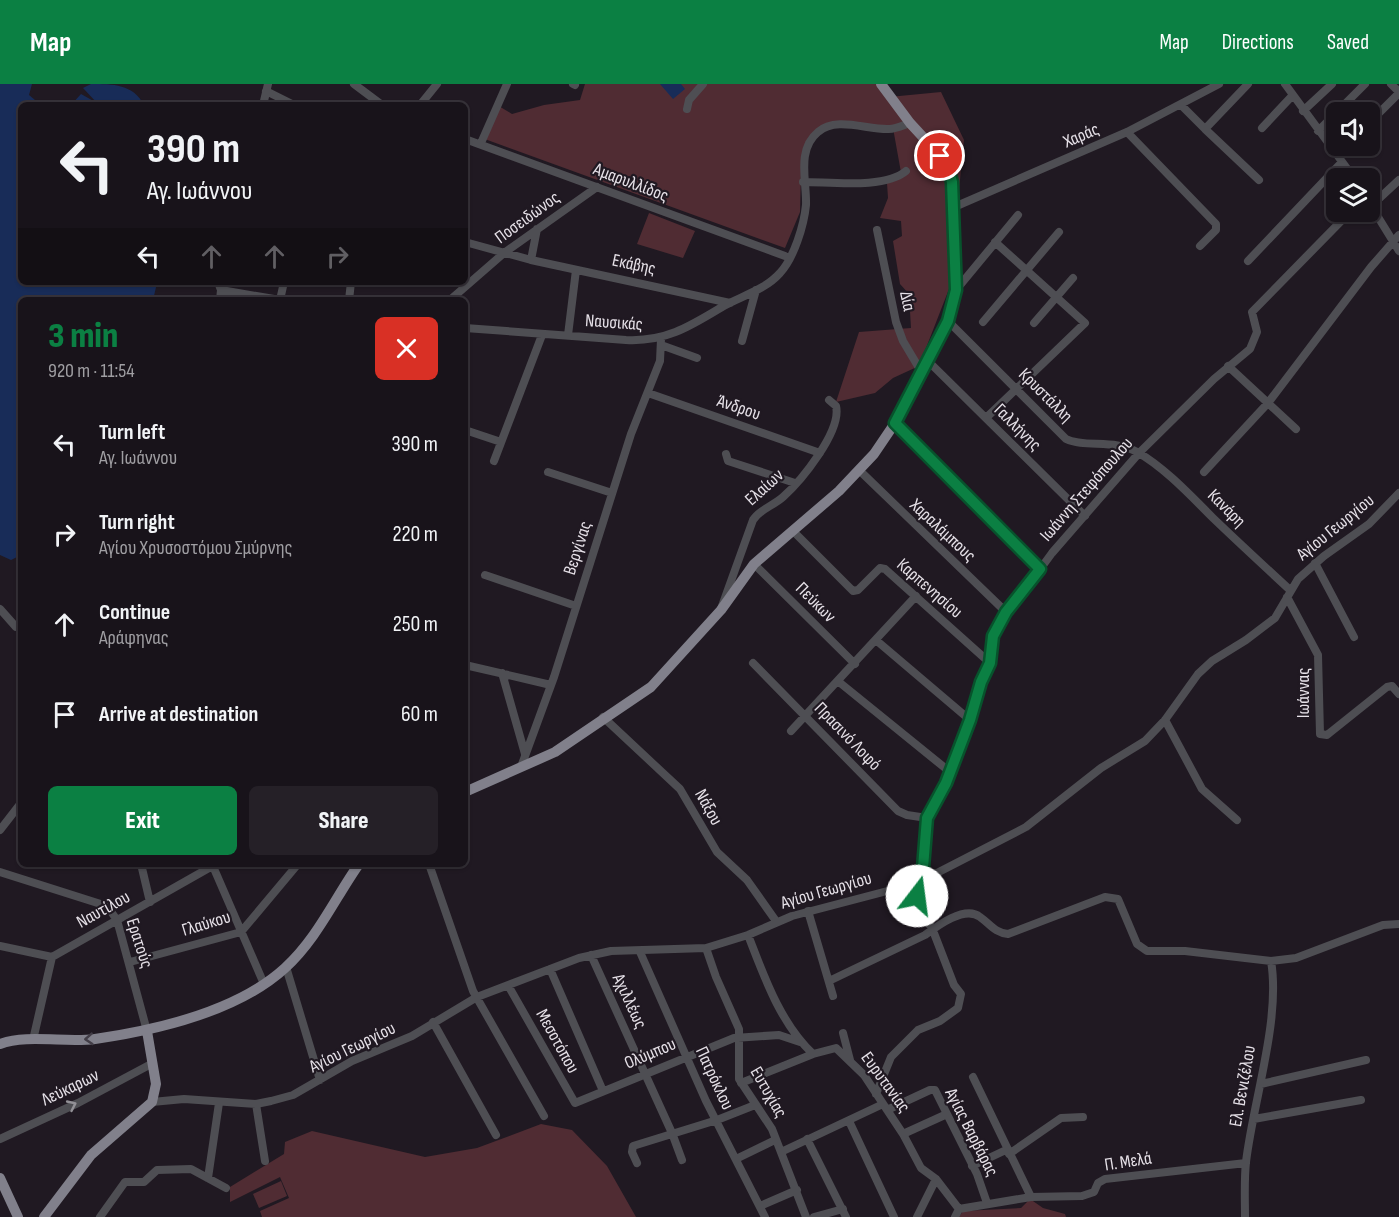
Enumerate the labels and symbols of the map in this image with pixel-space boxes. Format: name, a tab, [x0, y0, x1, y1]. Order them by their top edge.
street label: Χαράς	[1059, 119, 1102, 153]
pin	[914, 130, 965, 181]
street label: Αμαρυλλίδος	[589, 158, 671, 206]
street label: Ποσειδώνος	[491, 187, 564, 248]
street label: Εκάβης	[610, 250, 658, 279]
street label: Δία	[895, 289, 920, 313]
street label: Ναυσικάς	[584, 310, 643, 335]
street label: Κρυστάλλη	[1014, 364, 1077, 427]
street label: Άνδρου	[714, 390, 763, 425]
street label: Γαλλήνης	[990, 399, 1046, 455]
street label: Ιωάννη Στεφόπουλου	[1036, 433, 1137, 546]
street label: Ελαίων	[741, 465, 788, 510]
street label: Κανάρη	[1203, 485, 1250, 532]
street label: Αγίου Γεωργίου	[1292, 490, 1378, 566]
street label: Χαραλάμπους	[905, 494, 980, 566]
street label: Βεργίνας	[559, 519, 596, 578]
street label: Καρπενησίου	[892, 554, 967, 623]
street label: Πεύκων	[791, 578, 840, 627]
street label: Ιωάννας	[1293, 668, 1314, 718]
street label: Πρασινό Λοφό	[810, 698, 885, 775]
street label: Νάξου	[690, 786, 727, 829]
position arrow	[885, 864, 949, 928]
street label: Αγίου Γεωργίου	[777, 868, 874, 914]
street label: Ναυτίλου	[73, 886, 134, 933]
street label: Γλαύκου	[179, 906, 233, 941]
street label: Ερατούς	[122, 916, 157, 971]
street label: Αχιλλέως	[607, 969, 651, 1032]
street label: Μεσοτόπου	[531, 1006, 584, 1077]
street label: Αγίου Γεωργίου	[305, 1018, 399, 1078]
one-way arrow	[84, 1033, 93, 1046]
street label: Ολύμπου	[621, 1033, 679, 1074]
street label: Πατρόκλου	[691, 1043, 738, 1113]
street label: Ελ. Βενιζέλου	[1225, 1044, 1260, 1128]
street label: Ευρυτανίας	[857, 1048, 915, 1117]
street label: Ευτυχίας	[746, 1063, 791, 1121]
street label: Λεύκαρων	[37, 1065, 102, 1111]
street label: Αγίας Βαρβάρας	[940, 1084, 1003, 1180]
one-way arrow	[66, 1101, 77, 1113]
street label: Π. Μελά	[1103, 1147, 1154, 1176]

